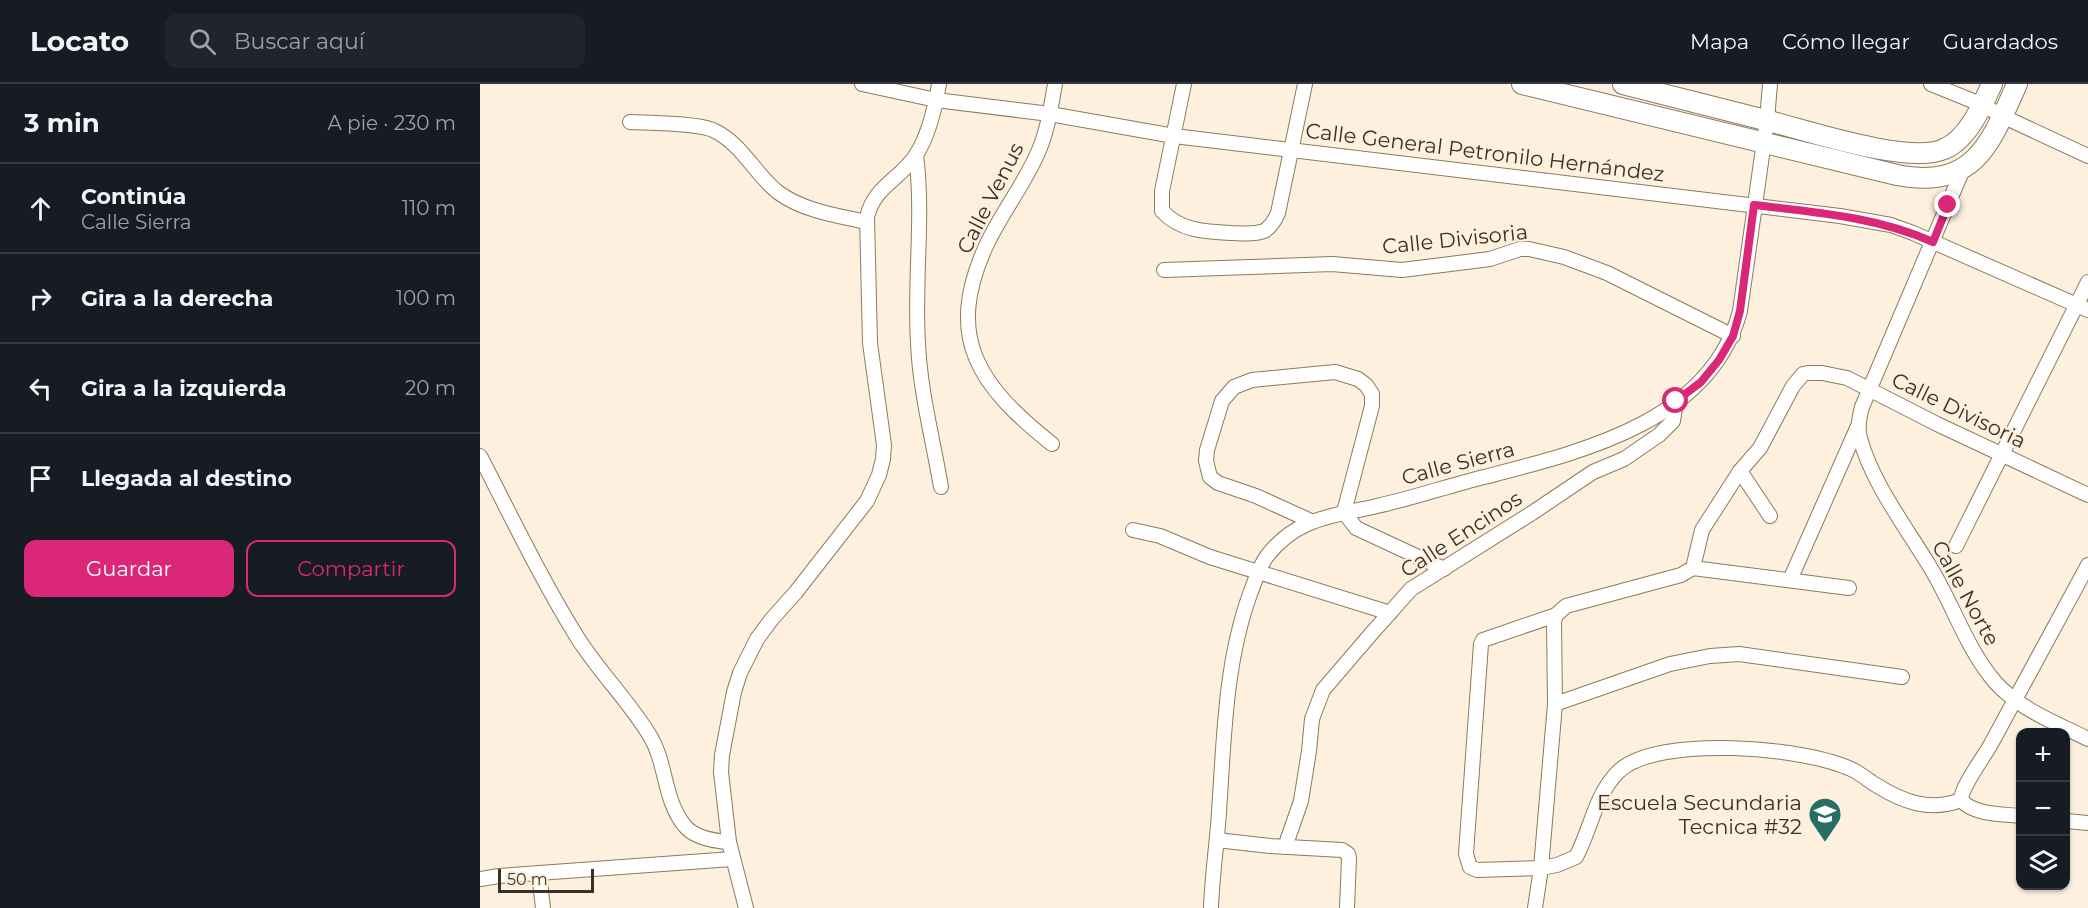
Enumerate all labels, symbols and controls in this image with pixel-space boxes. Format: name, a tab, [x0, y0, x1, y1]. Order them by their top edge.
search box	[165, 14, 585, 68]
text: Locato	[30, 24, 129, 58]
icon: search	[186, 25, 219, 58]
text: Buscar aquí	[234, 28, 365, 55]
text: Mapa	[1690, 29, 1749, 54]
text: Cómo llegar	[1782, 29, 1910, 54]
text: Guardados	[1943, 29, 2058, 54]
text: 3 min	[24, 107, 100, 139]
text: A pie · 230 m	[328, 111, 456, 135]
street label: Calle General Petronilo Hernández	[1304, 118, 1666, 186]
street label: Calle Venus	[951, 138, 1029, 258]
text: Continúa	[81, 183, 186, 210]
route end	[1934, 191, 1960, 217]
icon: ahead	[24, 192, 57, 225]
text: 110 m	[402, 196, 456, 220]
text: Calle Sierra	[81, 210, 192, 234]
street label: Calle Divisoria	[1381, 219, 1529, 259]
icon: right	[24, 282, 57, 315]
text: Gira a la derecha	[81, 285, 273, 312]
text: 100 m	[396, 286, 456, 310]
street label: Calle Divisoria	[1888, 367, 2030, 453]
icon: left	[24, 372, 57, 405]
text: Gira a la izquierda	[81, 375, 287, 402]
text: 20 m	[405, 376, 456, 400]
route start	[1662, 387, 1688, 413]
street label: Calle Sierra	[1399, 436, 1517, 490]
icon: arrive	[24, 462, 57, 495]
text: Llegada al destino	[81, 465, 292, 492]
street label: Calle Encinos	[1396, 485, 1526, 583]
street label: Calle Norte	[1927, 536, 2005, 650]
button: Guardar	[24, 540, 234, 597]
button: Compartir	[246, 540, 456, 597]
map controls	[2016, 728, 2070, 890]
button: +	[2016, 728, 2070, 782]
button: −	[2016, 782, 2070, 836]
place label: Escuela Secundaria Tecnica #32	[1597, 790, 1802, 839]
school or university icon: Escuela Secundaria Tecnica #32	[1807, 796, 1843, 843]
button: layers	[2016, 836, 2070, 890]
scale bar	[498, 866, 594, 894]
text: 50 m	[507, 870, 548, 889]

